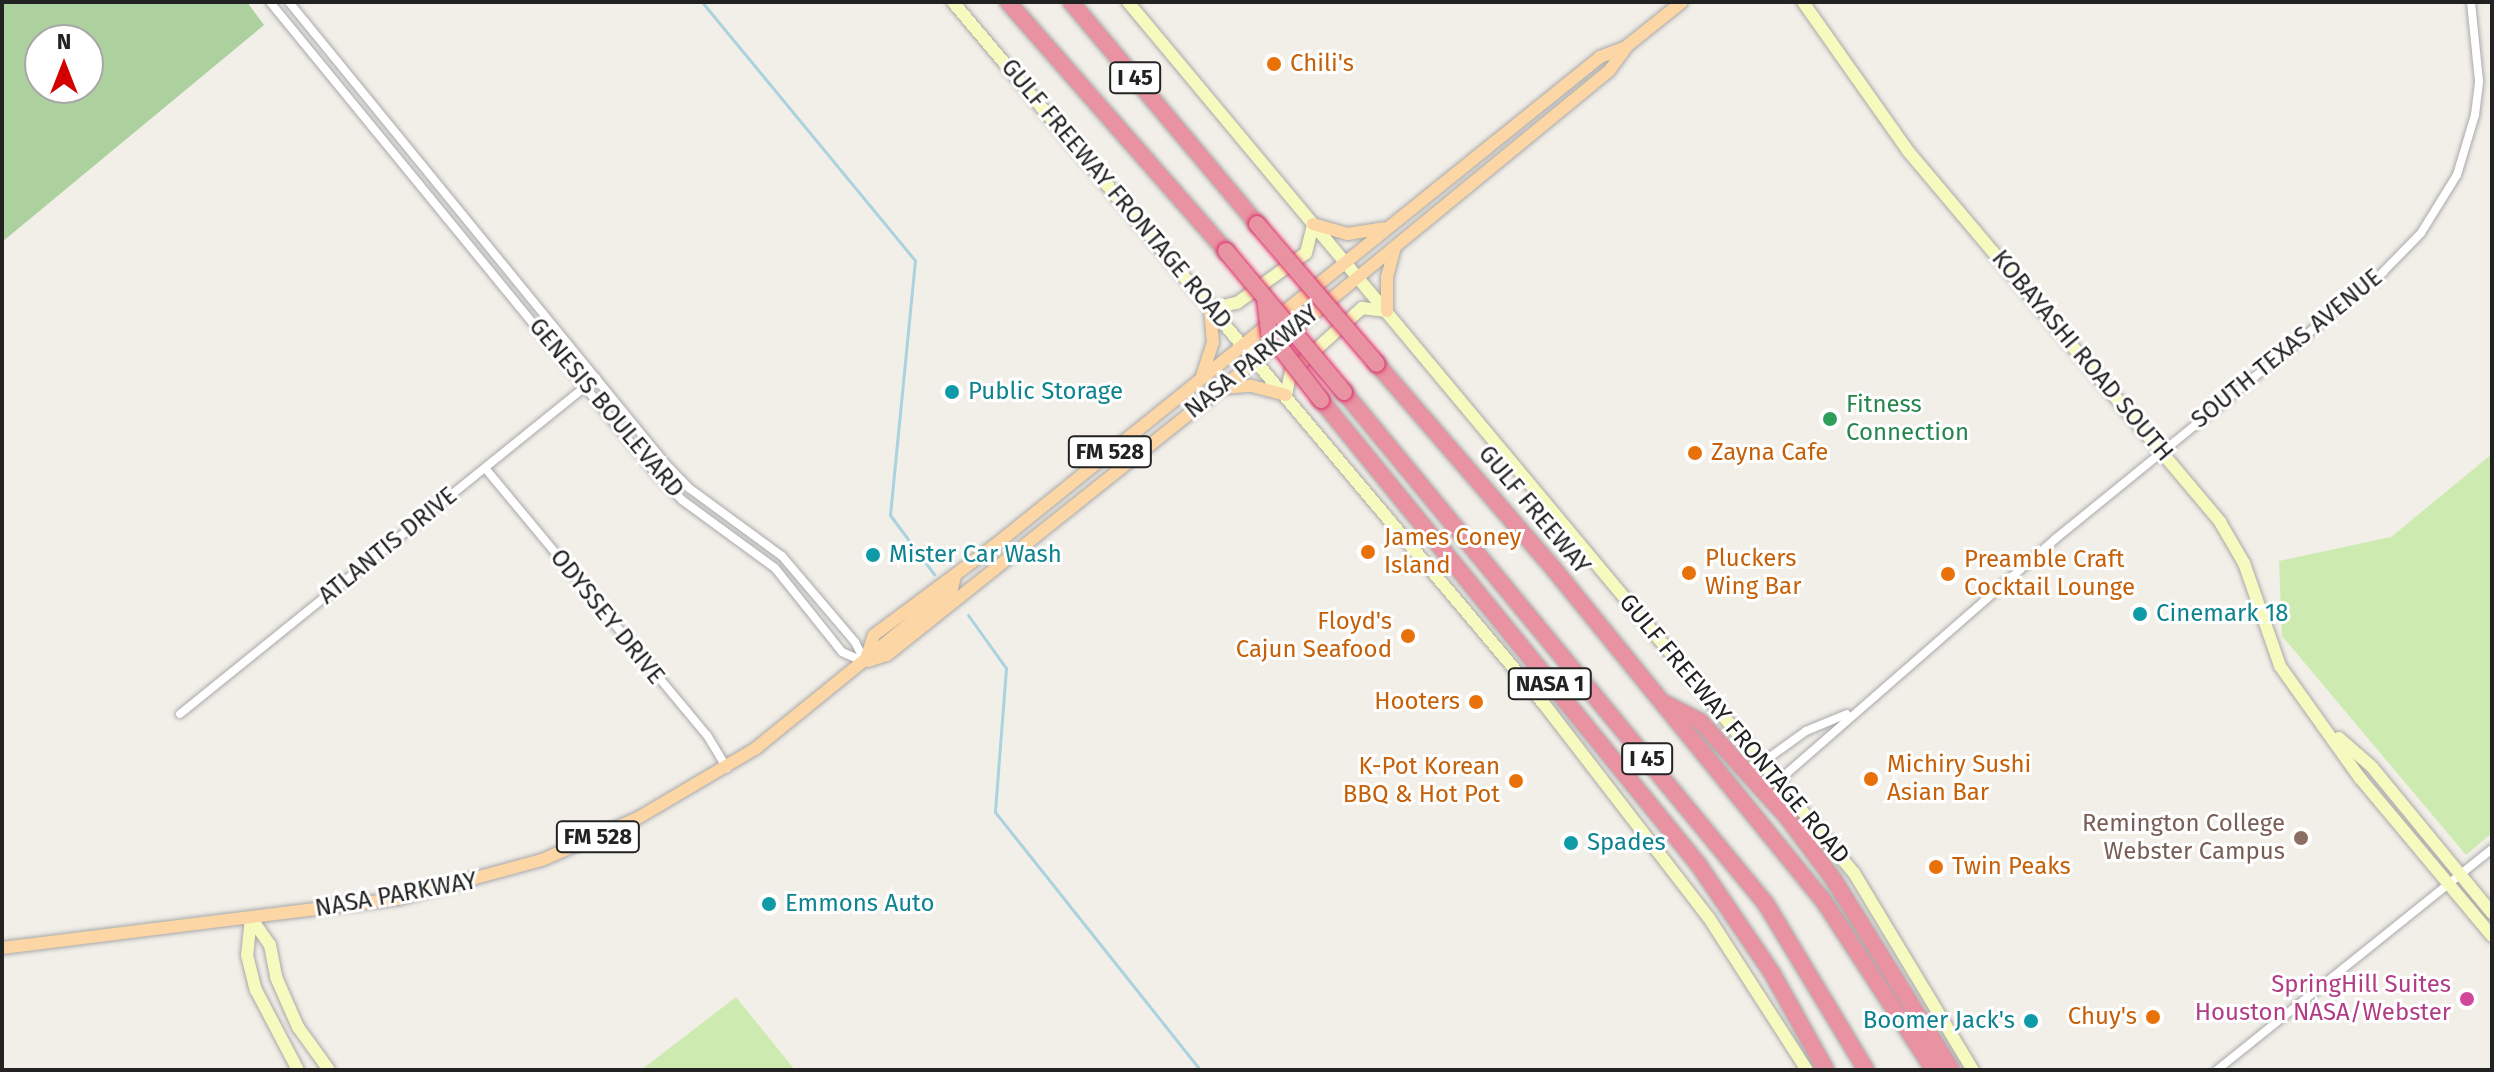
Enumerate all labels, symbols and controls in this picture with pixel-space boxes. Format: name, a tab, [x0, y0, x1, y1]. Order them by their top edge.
north arrow	[24, 24, 104, 104]
text: N	[57, 28, 71, 55]
place label: Chili's	[1290, 50, 1354, 78]
street label: GULF FREEWAY FRONTAGE ROAD	[995, 53, 1237, 335]
marker: Chili's	[1265, 55, 1283, 73]
road number: I 45	[1109, 60, 1161, 96]
street label: KOBAYASHI ROAD SOUTH	[1985, 245, 2179, 467]
street label: SOUTH TEXAS AVENUE	[2186, 263, 2388, 435]
street label: NASA PARKWAY	[1179, 299, 1325, 425]
street label: GENESIS BOULEVARD	[523, 312, 689, 504]
place label: Public Storage	[968, 378, 1123, 406]
marker: Public Storage	[943, 383, 961, 401]
place label: Fitness Connection	[1846, 391, 1969, 447]
marker: Fitness Connection	[1821, 410, 1839, 428]
road number: FM 528	[1066, 434, 1154, 470]
place label: Zayna Cafe	[1711, 439, 1828, 467]
street label: GULF FREEWAY	[1472, 440, 1596, 580]
marker: Zayna Cafe	[1686, 444, 1704, 462]
street label: ATLANTIS DRIVE	[313, 482, 463, 610]
place label: James Coney Island	[1384, 524, 1521, 580]
place label: Mister Car Wash	[889, 541, 1062, 569]
marker: James Coney Island	[1359, 543, 1377, 561]
street label: ODYSSEY DRIVE	[544, 544, 670, 690]
place label: Pluckers Wing Bar	[1705, 545, 1801, 601]
marker: Mister Car Wash	[864, 546, 882, 564]
place label: Preamble Craft Cocktail Lounge	[1964, 546, 2135, 602]
marker: Pluckers Wing Bar	[1680, 564, 1698, 582]
marker: Preamble Craft Cocktail Lounge	[1939, 565, 1957, 583]
street label: GULF FREEWAY FRONTAGE ROAD	[1613, 588, 1855, 870]
place label: Cinemark 18	[2156, 600, 2289, 628]
marker: Cinemark 18	[2131, 605, 2149, 623]
place label: Floyd's Cajun Seafood	[1236, 608, 1392, 664]
marker: Floyd's Cajun Seafood	[1399, 627, 1417, 645]
road number: NASA 1	[1506, 666, 1594, 702]
place label: Hooters	[1374, 688, 1460, 716]
marker: Hooters	[1467, 693, 1485, 711]
road number: I 45	[1621, 741, 1673, 777]
place label: Michiry Sushi Asian Bar	[1887, 751, 2031, 807]
place label: K-Pot Korean BBQ & Hot Pot	[1343, 753, 1500, 809]
marker: Michiry Sushi Asian Bar	[1862, 770, 1880, 788]
marker: K-Pot Korean BBQ & Hot Pot	[1507, 772, 1525, 790]
place label: Remington College Webster Campus	[2082, 810, 2285, 866]
road number: FM 528	[554, 819, 642, 855]
place label: Spades	[1587, 829, 1666, 857]
marker: Remington College Webster Campus	[2292, 829, 2310, 847]
marker: Spades	[1562, 834, 1580, 852]
place label: Twin Peaks	[1952, 853, 2071, 881]
marker: Twin Peaks	[1927, 858, 1945, 876]
street label: NASA PARKWAY	[313, 867, 479, 923]
place label: Emmons Auto	[785, 890, 934, 918]
marker: Emmons Auto	[760, 895, 778, 913]
place label: SpringHill Suites Houston NASA/Webster	[2195, 971, 2451, 1027]
marker: SpringHill Suites Houston NASA/Webster	[2458, 990, 2476, 1008]
place label: Chuy's	[2068, 1003, 2137, 1031]
place label: Boomer Jack's	[1863, 1007, 2015, 1035]
marker: Chuy's	[2144, 1008, 2162, 1026]
marker: Boomer Jack's	[2022, 1012, 2040, 1030]

